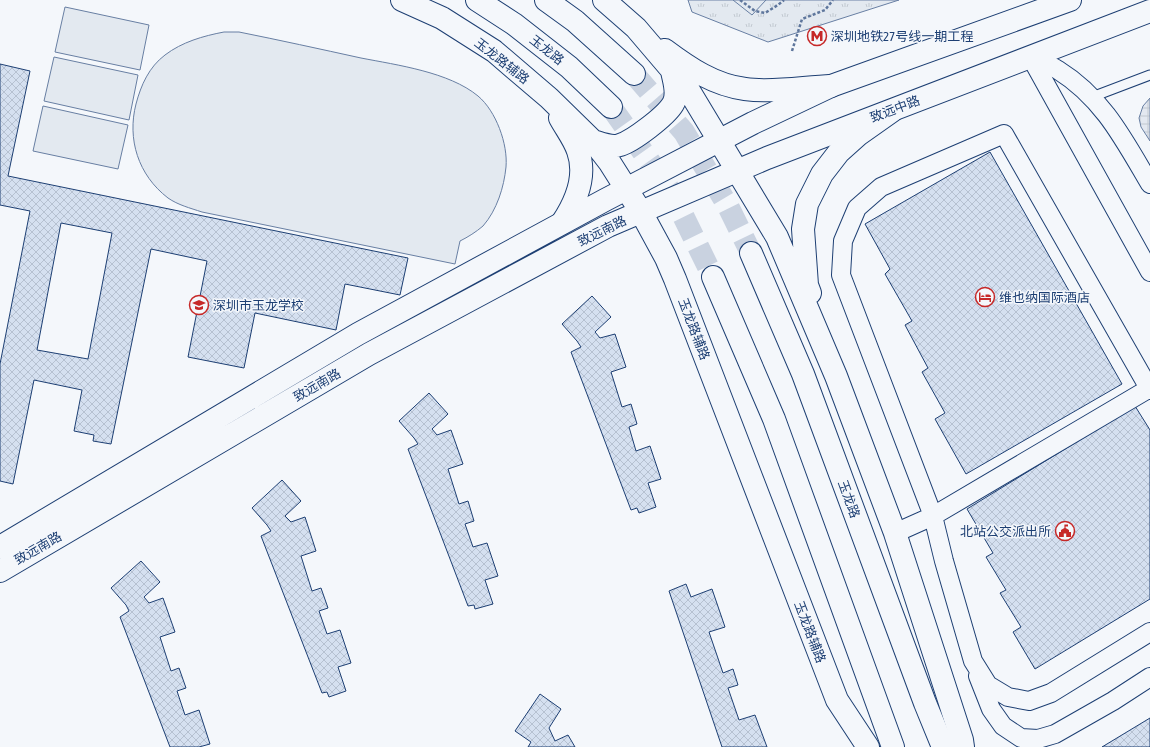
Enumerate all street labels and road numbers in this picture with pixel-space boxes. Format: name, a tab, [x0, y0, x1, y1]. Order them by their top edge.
street label: 玉龙路	[527, 32, 567, 68]
street label: 玉龙路辅路	[472, 35, 532, 87]
street label: 致远中路	[868, 93, 922, 125]
street label: 致远南路	[575, 213, 629, 249]
street label: 玉龙路辅路	[675, 296, 713, 362]
street label: 致远南路	[291, 366, 343, 404]
street label: 玉龙路	[835, 478, 863, 520]
street label: 致远南路	[12, 529, 64, 567]
street label: 玉龙路辅路	[791, 599, 829, 665]

